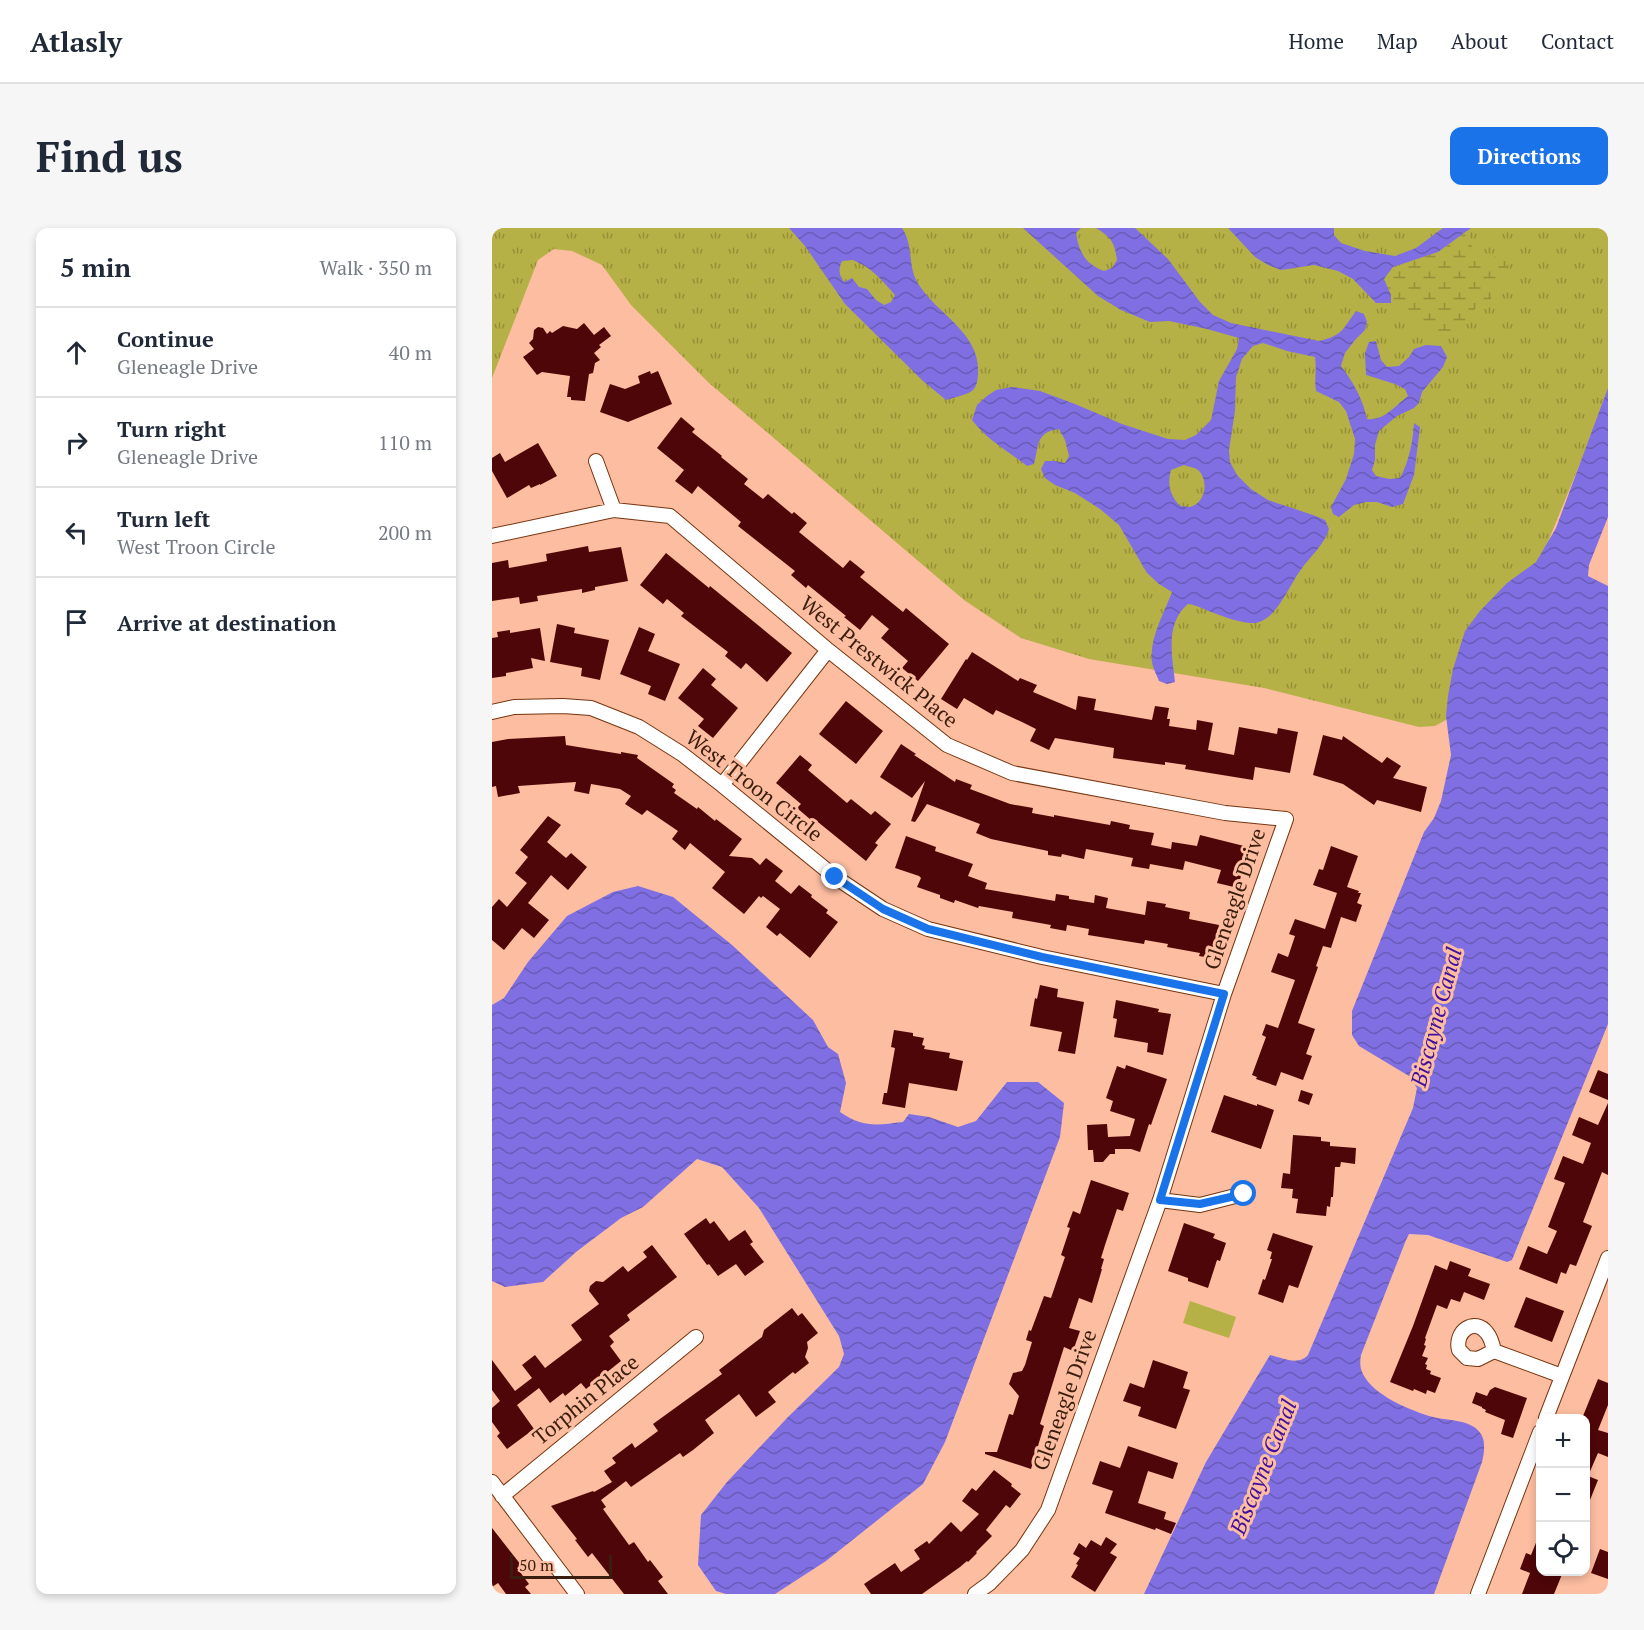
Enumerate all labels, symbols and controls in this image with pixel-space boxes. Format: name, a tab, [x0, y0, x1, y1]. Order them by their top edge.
text: Atlasly	[30, 23, 122, 60]
text: Home	[1288, 27, 1344, 55]
text: Map	[1377, 27, 1418, 55]
text: About	[1451, 27, 1508, 55]
text: Contact	[1541, 27, 1614, 55]
button: Directions	[1450, 127, 1608, 185]
text: Find us	[36, 128, 183, 184]
text: 5 min	[60, 250, 131, 284]
text: Walk · 350 m	[320, 254, 432, 281]
text: Continue	[117, 324, 214, 353]
icon: ahead	[60, 336, 93, 369]
text: 40 m	[389, 339, 432, 366]
text: Gleneagle Drive	[117, 353, 258, 380]
text: Turn right	[117, 414, 226, 443]
icon: right	[60, 426, 93, 459]
text: 110 m	[378, 429, 432, 456]
text: Gleneagle Drive	[117, 443, 258, 470]
text: Turn left	[117, 504, 210, 533]
icon: left	[60, 516, 93, 549]
text: 200 m	[378, 519, 432, 546]
text: West Troon Circle	[117, 533, 276, 560]
street label: West Prestwick Place	[795, 589, 964, 734]
icon: arrive	[60, 606, 93, 639]
text: Arrive at destination	[117, 608, 336, 637]
street label: West Troon Circle	[680, 723, 829, 848]
street label: Gleneagle Drive	[1197, 824, 1271, 973]
route end	[821, 863, 847, 889]
water label: Biscayne Canal	[1403, 944, 1468, 1090]
route start	[1230, 1180, 1256, 1206]
street label: Gleneagle Drive	[1026, 1325, 1103, 1474]
street label: Torphin Place	[526, 1348, 644, 1451]
water label: Biscayne Canal	[1222, 1395, 1303, 1539]
map controls	[1536, 1414, 1590, 1576]
button: +	[1536, 1414, 1590, 1468]
button: −	[1536, 1468, 1590, 1522]
button: locate	[1536, 1522, 1590, 1576]
scale bar	[510, 1552, 612, 1580]
text: 50 m	[519, 1554, 554, 1576]

